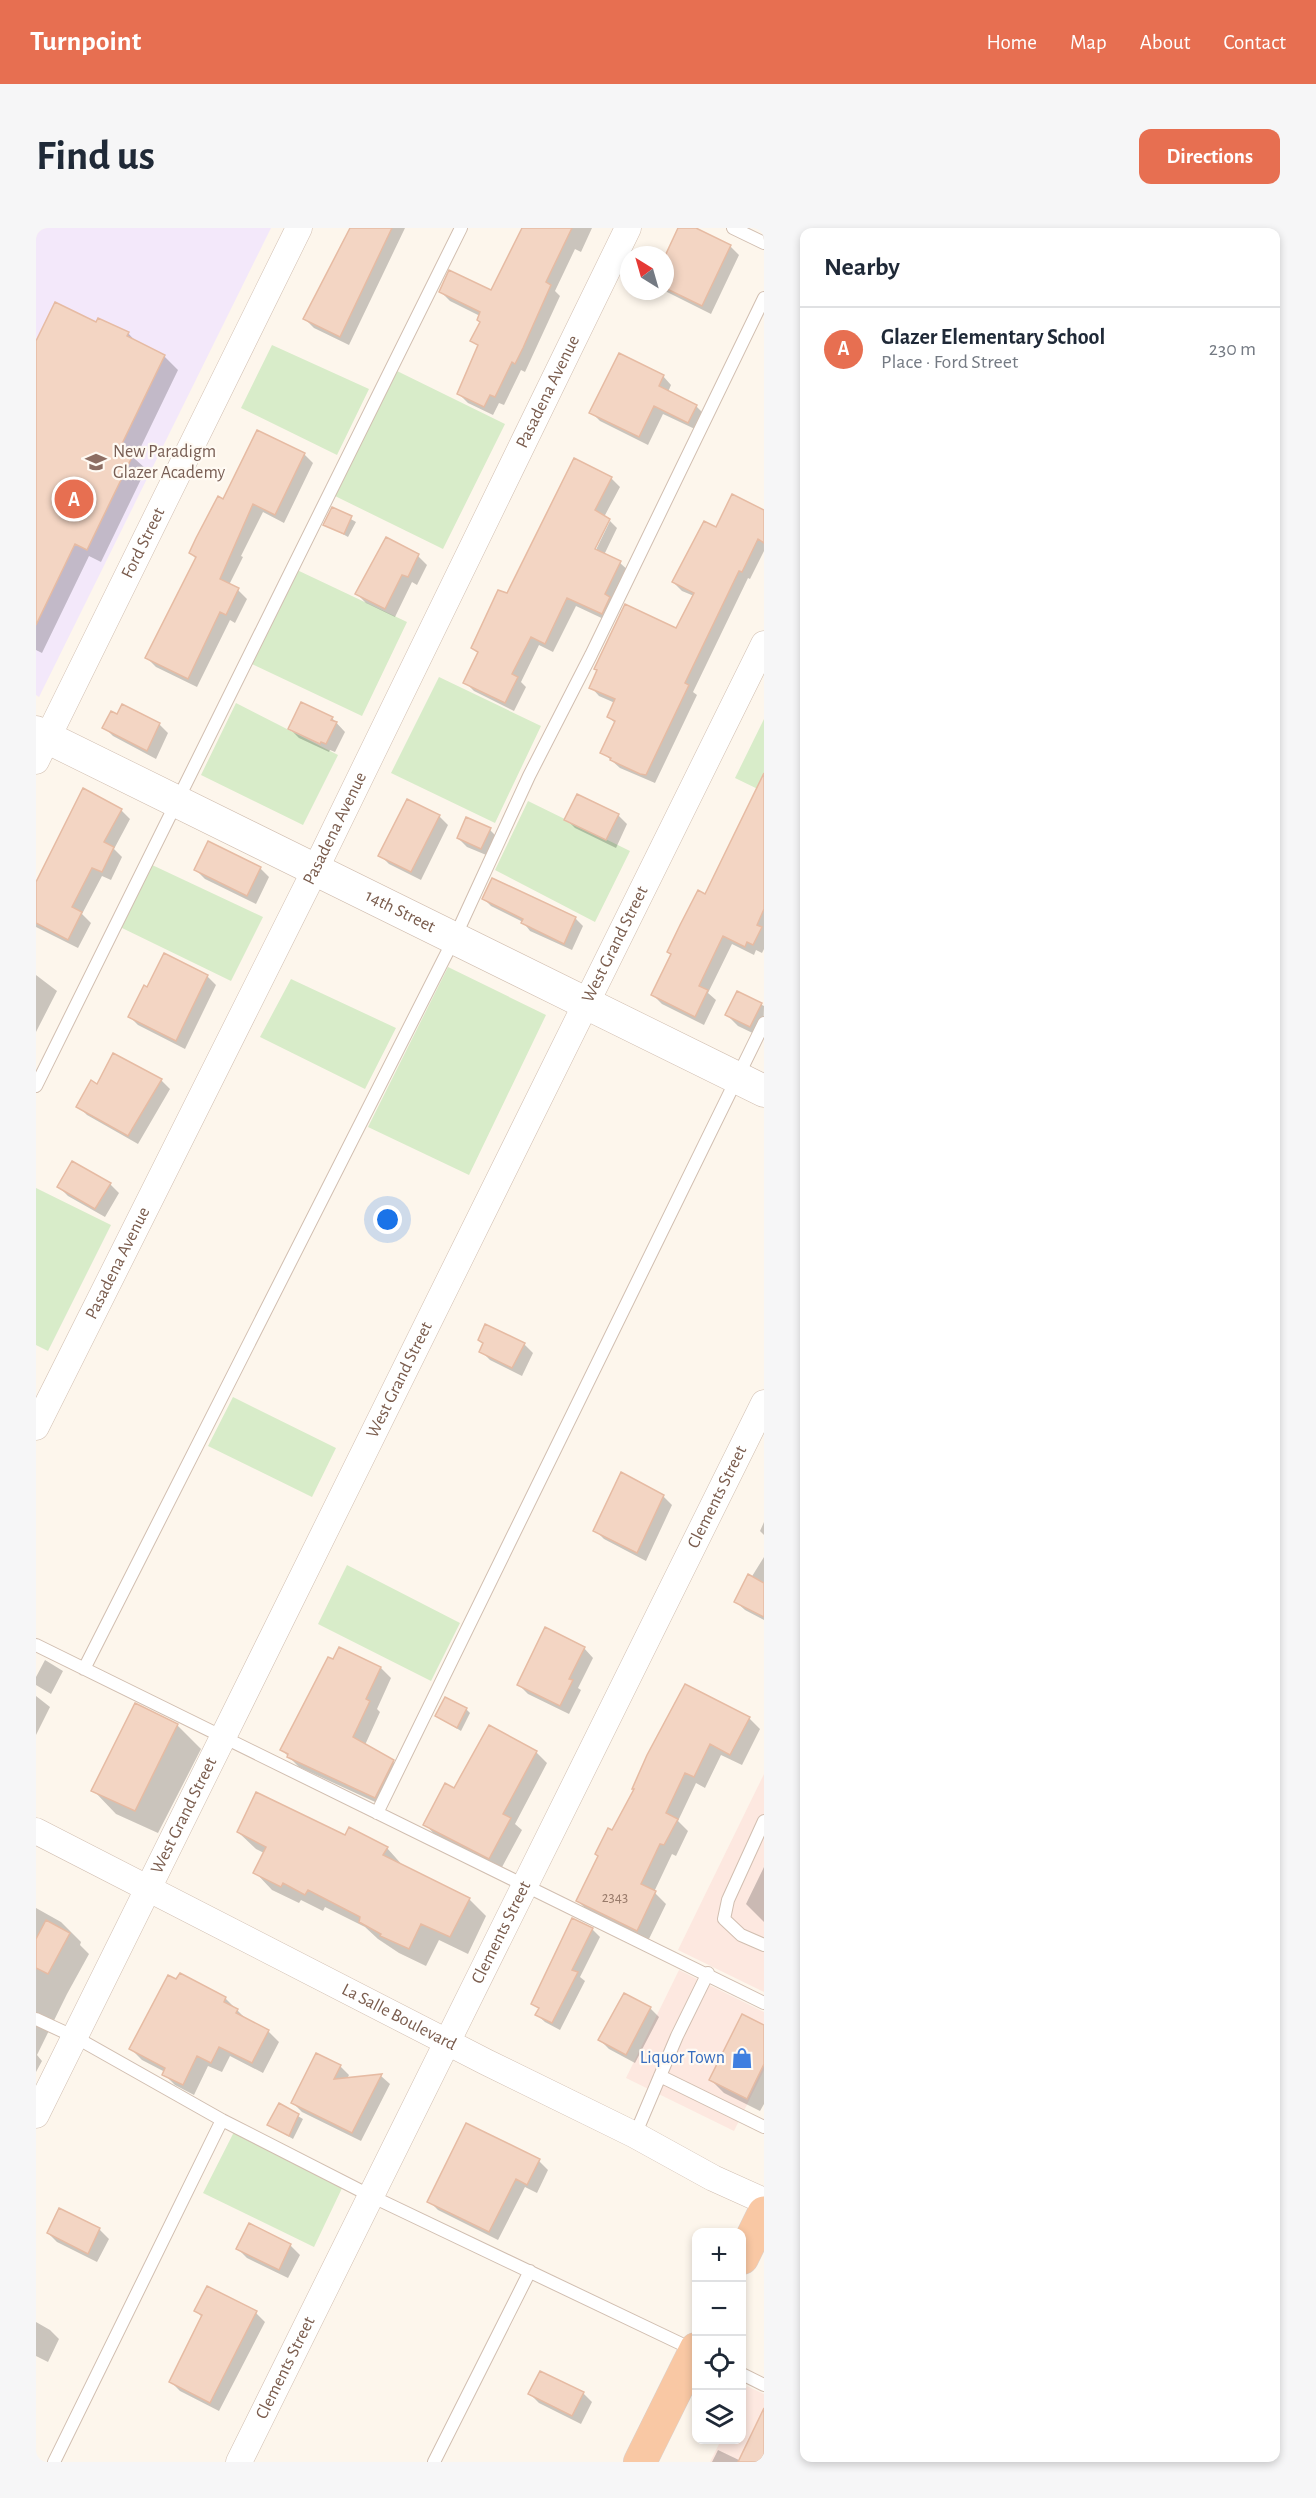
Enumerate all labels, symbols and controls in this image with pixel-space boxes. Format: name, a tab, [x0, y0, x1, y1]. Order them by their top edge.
text: Turnpoint	[30, 28, 141, 56]
text: Home	[986, 32, 1037, 53]
text: Map	[1070, 32, 1107, 53]
text: About	[1140, 32, 1190, 53]
text: Contact	[1223, 32, 1286, 53]
button: Directions	[1139, 129, 1280, 184]
text: Find us	[36, 135, 155, 177]
north arrow	[620, 246, 674, 300]
text: Nearby	[824, 254, 900, 280]
text: Glazer Elementary School	[881, 326, 1105, 348]
street label: Pasadena Avenue	[513, 333, 583, 451]
text: A	[838, 339, 850, 359]
text: 230 m	[1209, 339, 1256, 359]
text: Place · Ford Street	[881, 352, 1018, 372]
place label: New Paradigm Glazer Academy	[113, 443, 225, 482]
school or university icon: New Paradigm Glazer Academy	[84, 450, 108, 474]
pin: A	[54, 476, 93, 522]
street label: Ford Street	[119, 505, 169, 581]
street label: Pasadena Avenue	[300, 769, 370, 888]
street label: West Grand Street	[579, 883, 652, 1006]
street label: 14th Street	[362, 887, 438, 936]
street label: Pasadena Avenue	[82, 1204, 154, 1322]
your location	[373, 1205, 402, 1234]
street label: West Grand Street	[363, 1319, 436, 1441]
street label: Clements Street	[684, 1443, 750, 1551]
street label: West Grand Street	[148, 1754, 221, 1877]
street label: Clements Street	[469, 1878, 535, 1987]
house number: 2343	[602, 1890, 628, 1905]
street label: La Salle Boulevard	[339, 1980, 459, 2054]
shop icon: Liquor Town	[730, 2046, 754, 2070]
place label: Liquor Town	[640, 2049, 725, 2067]
map controls	[692, 2228, 746, 2444]
button: +	[692, 2228, 746, 2282]
button: −	[692, 2282, 746, 2336]
street label: Clements Street	[253, 2314, 319, 2422]
button: locate	[692, 2336, 746, 2390]
button: layers	[692, 2390, 746, 2444]

